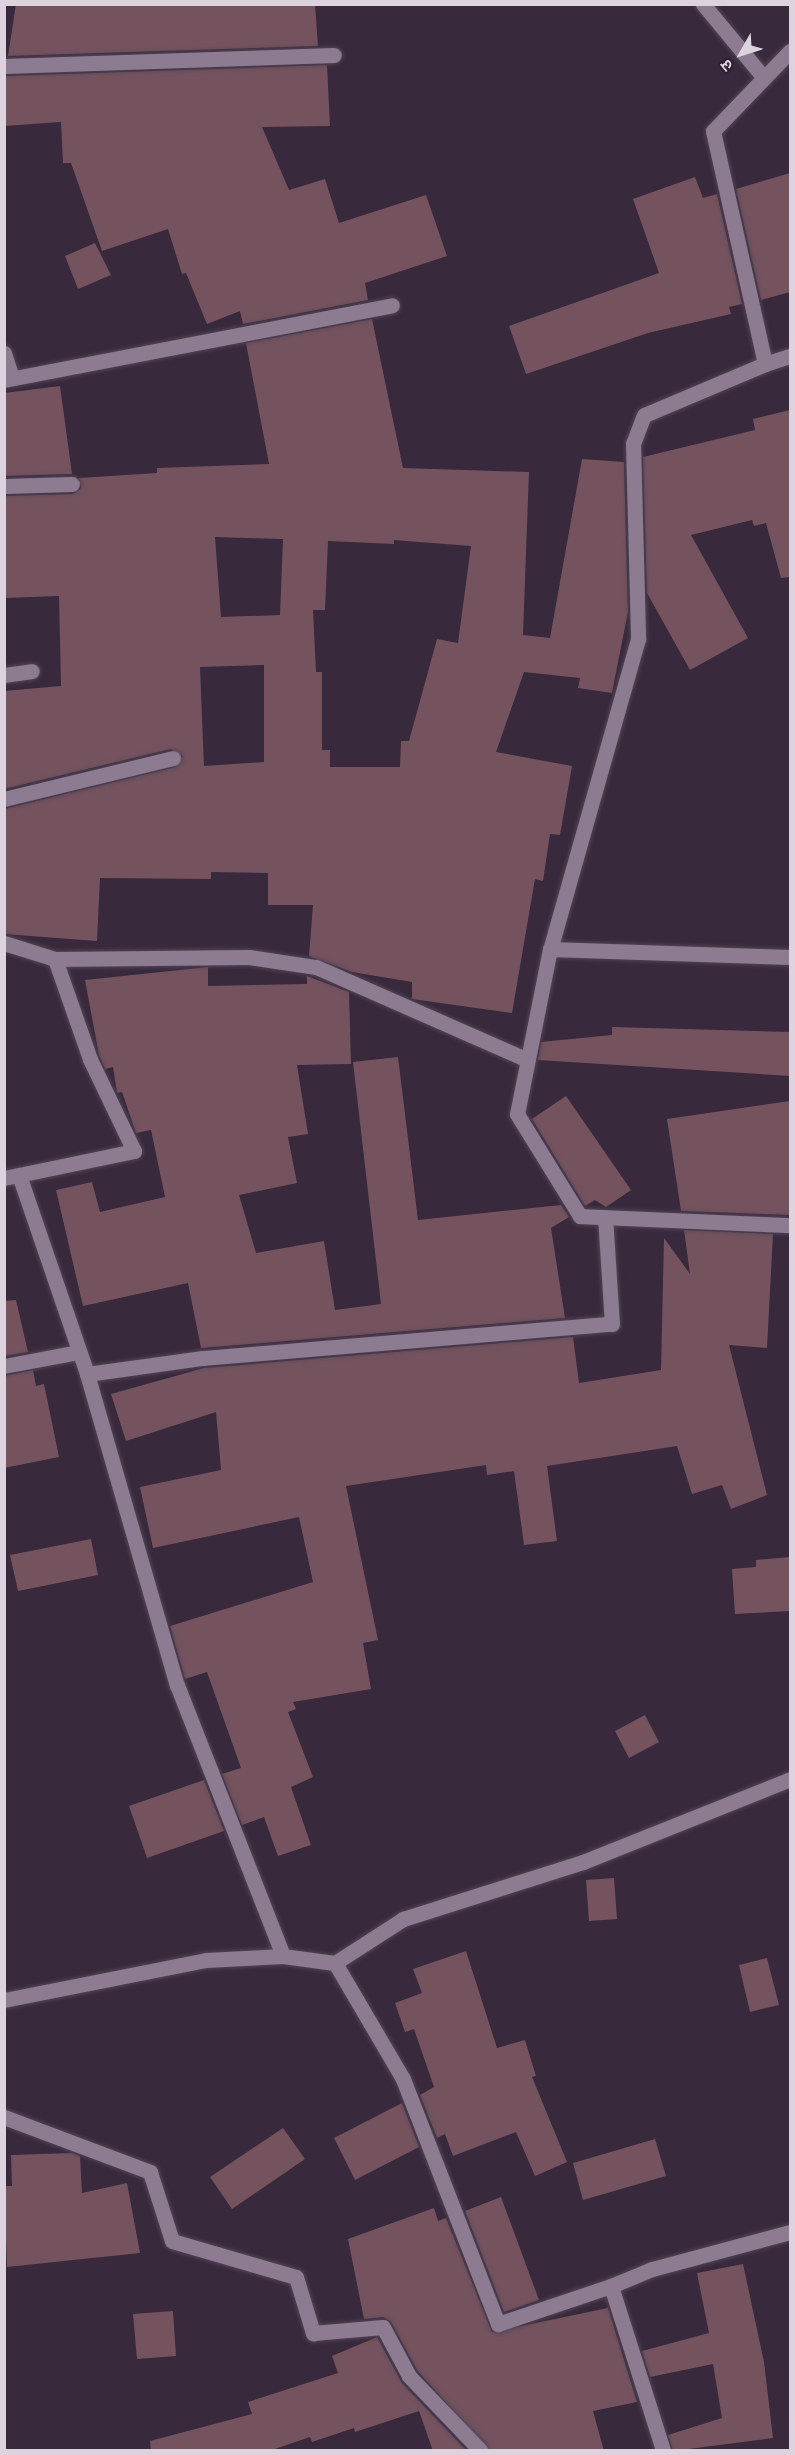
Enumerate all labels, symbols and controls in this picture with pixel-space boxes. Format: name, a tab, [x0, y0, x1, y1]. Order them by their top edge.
north arrow	[711, 24, 771, 84]
text: उ	[715, 55, 739, 77]

